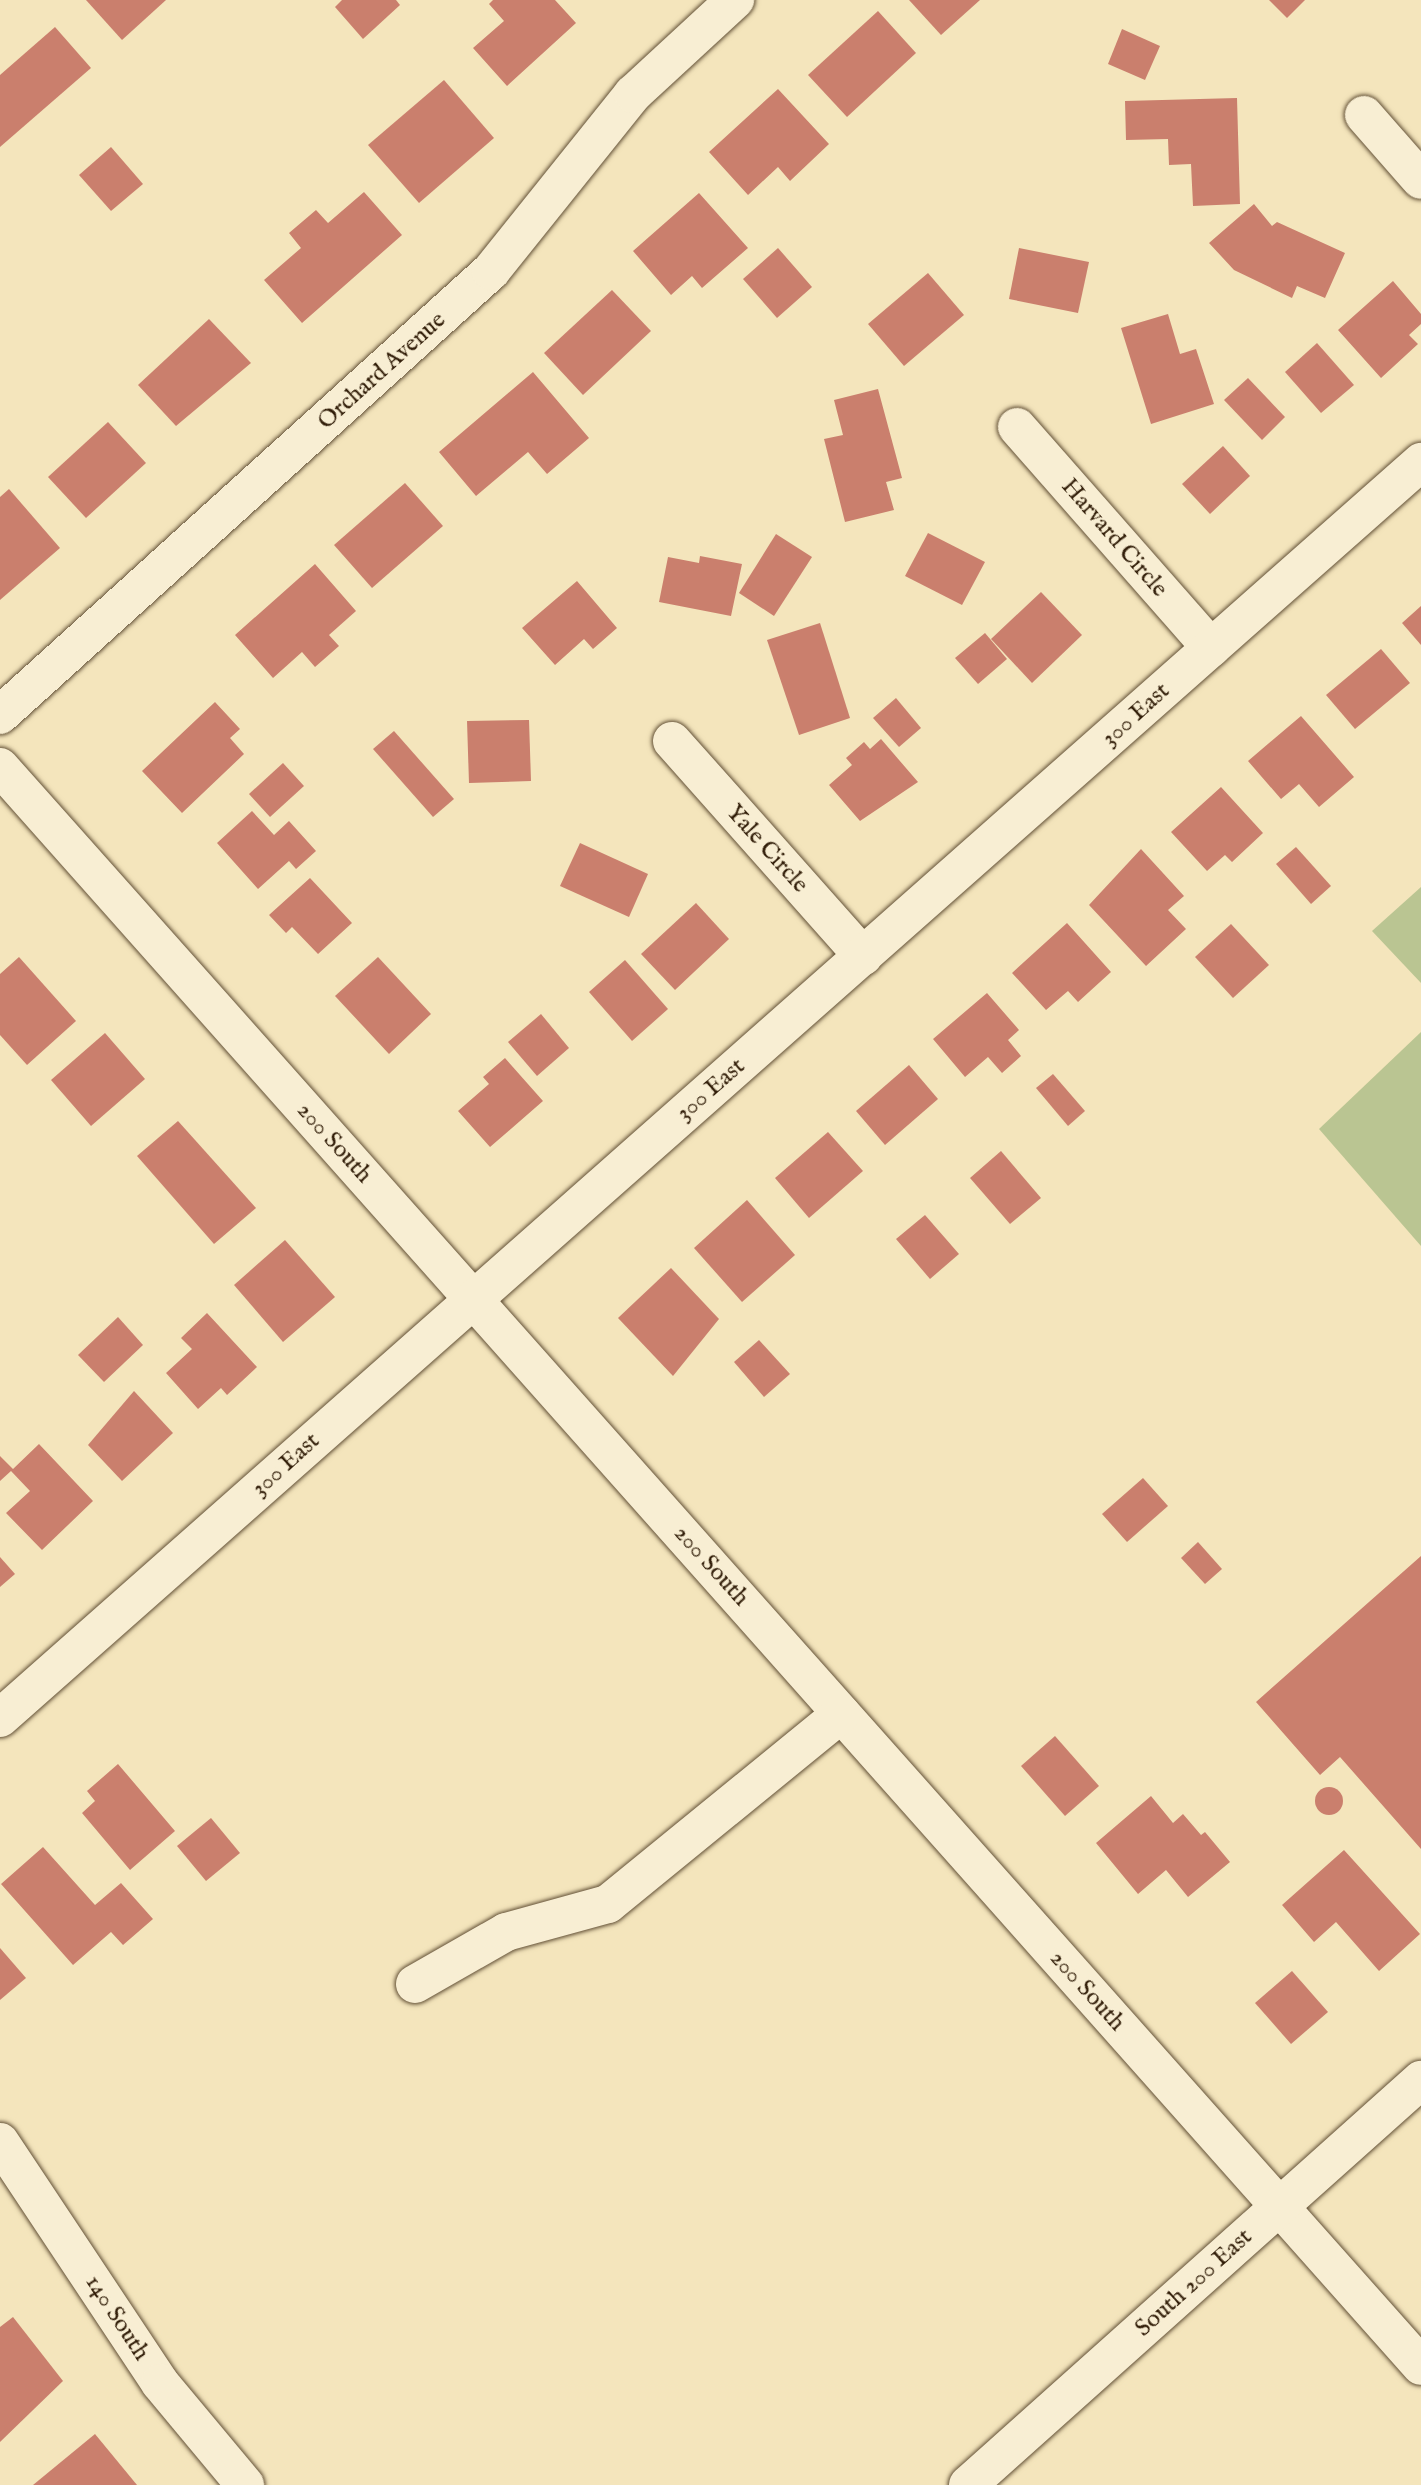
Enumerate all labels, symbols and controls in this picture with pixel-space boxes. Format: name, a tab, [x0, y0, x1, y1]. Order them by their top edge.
street label: Orchard Avenue	[312, 306, 452, 436]
street label: Harvard Circle	[1055, 473, 1173, 603]
street label: 300 East	[1096, 677, 1176, 753]
street label: Yale Circle	[720, 799, 814, 899]
street label: 300 East	[671, 1052, 751, 1128]
street label: 200 South	[290, 1097, 378, 1189]
street label: 300 East	[246, 1427, 326, 1503]
street label: 200 South	[667, 1520, 755, 1612]
street label: 200 South	[1043, 1945, 1131, 2037]
street label: South 200 East	[1130, 2223, 1258, 2343]
street label: 140 South	[79, 2270, 155, 2366]

